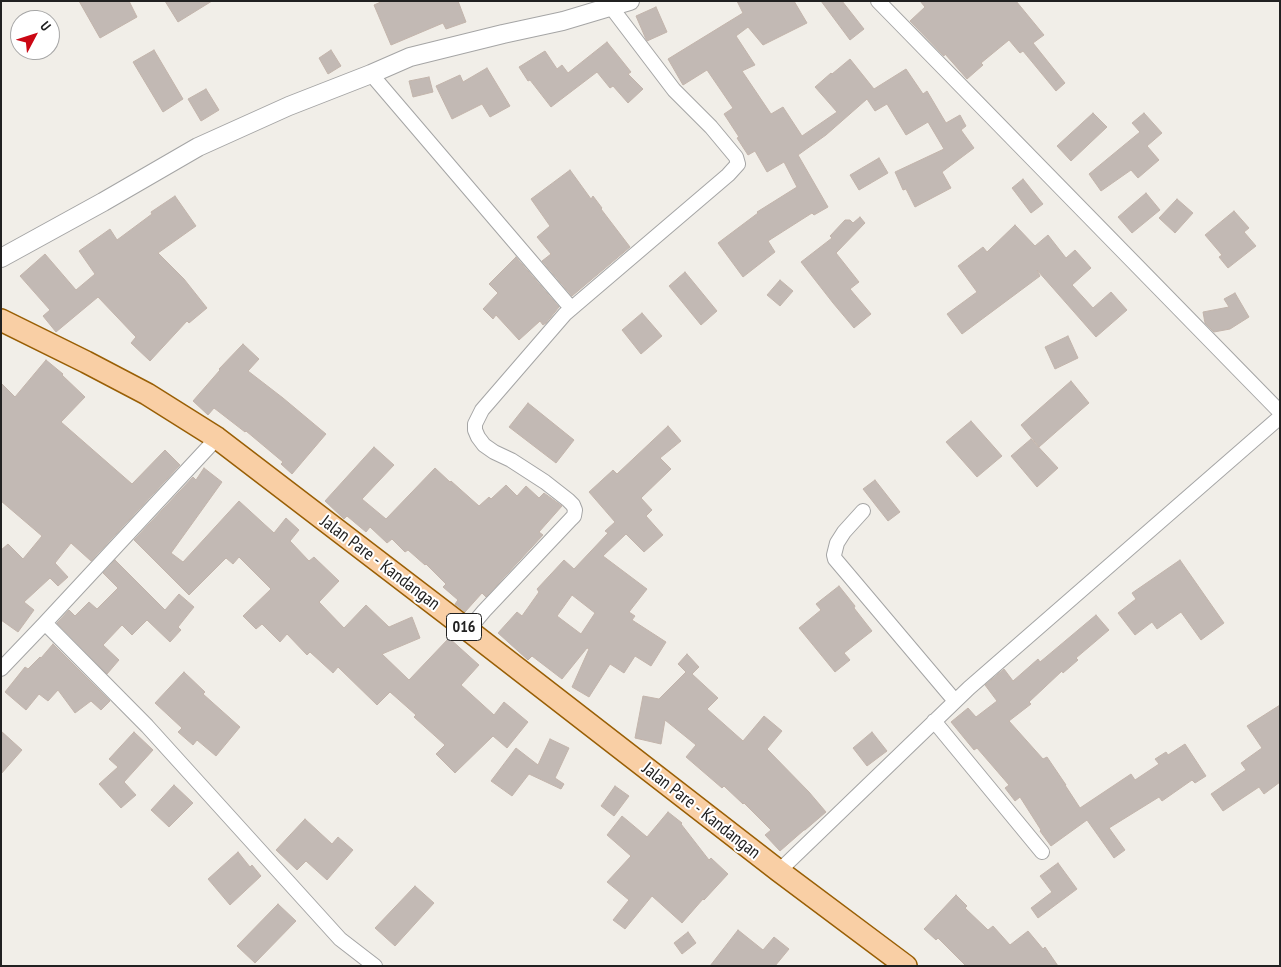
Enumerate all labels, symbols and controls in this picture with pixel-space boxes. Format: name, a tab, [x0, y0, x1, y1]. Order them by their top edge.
north arrow	[10, 10, 60, 60]
text: U	[37, 17, 55, 35]
street label: Jalan Pare - Kandangan	[316, 511, 444, 615]
road number: 016	[446, 614, 482, 640]
street label: Jalan Pare - Kandangan	[638, 758, 764, 864]

